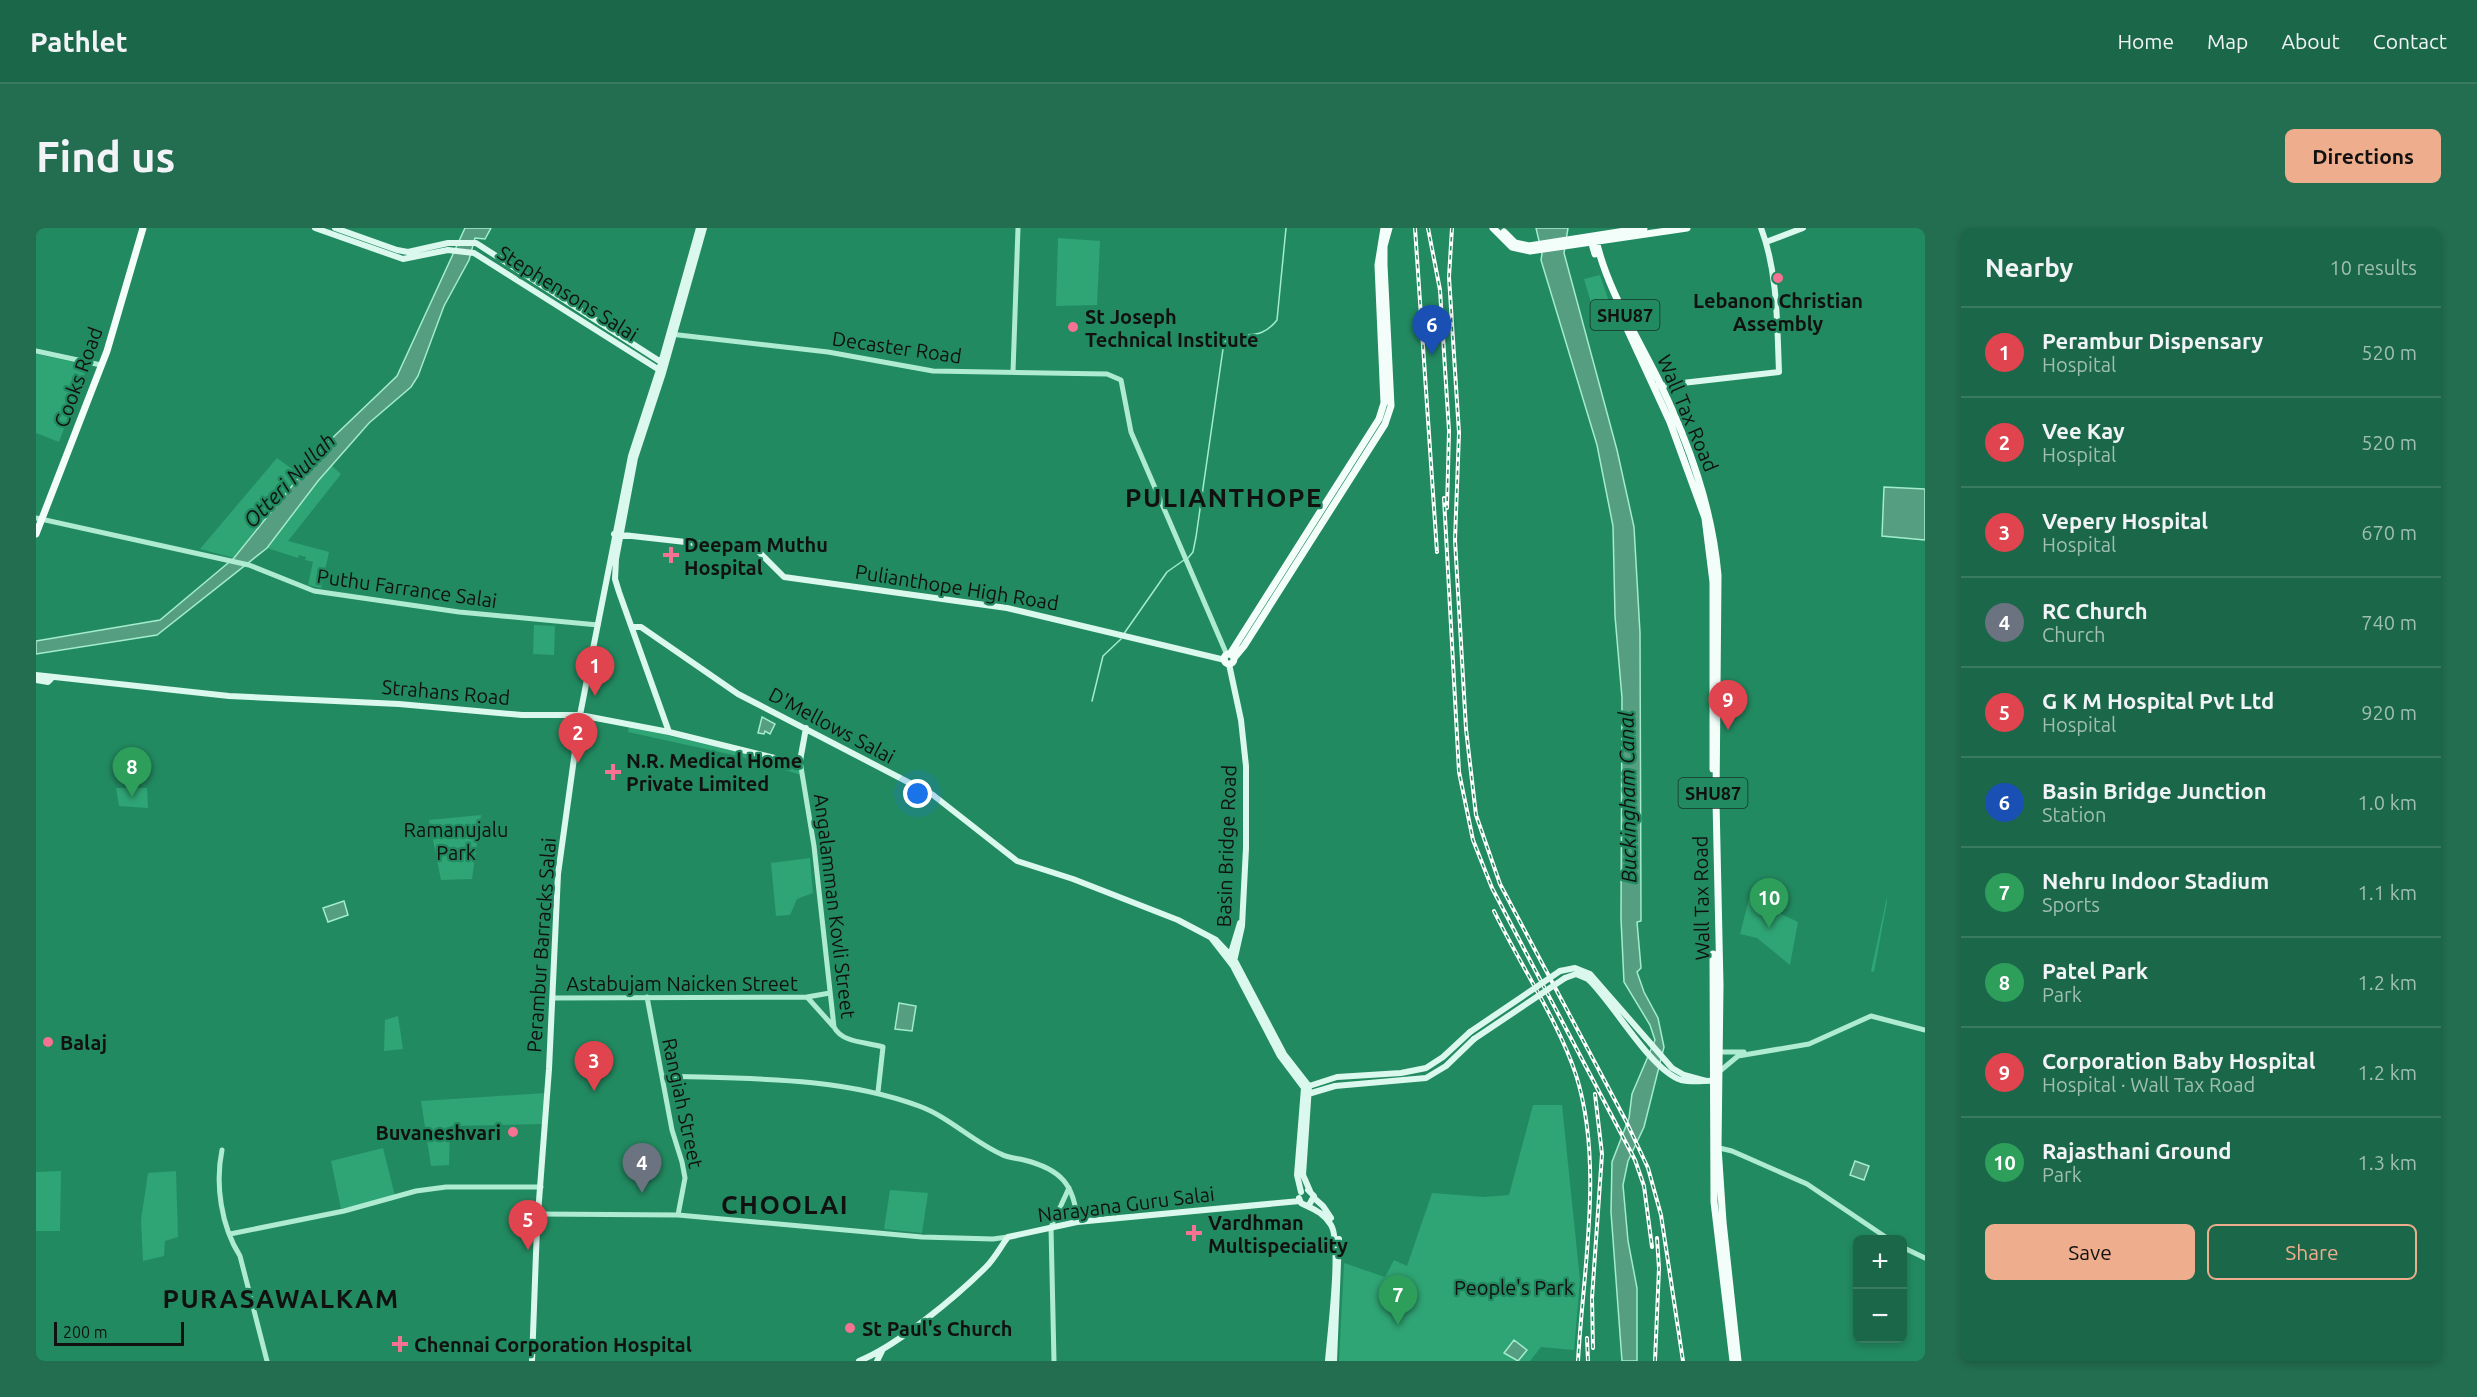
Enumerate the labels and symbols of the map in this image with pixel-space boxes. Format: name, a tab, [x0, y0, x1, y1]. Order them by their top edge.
street label: Stephensons Salai	[494, 241, 642, 345]
marker: Lebanon Christian Assembly	[1771, 271, 1785, 285]
place label: Lebanon Christian Assembly	[1693, 289, 1863, 335]
road number: SHU87	[1590, 300, 1660, 330]
place label: St Joseph Technical Institute	[1085, 305, 1259, 351]
pin: 6	[1412, 306, 1452, 355]
marker: St Joseph Technical Institute	[1066, 320, 1080, 334]
street label: Cooks Road	[49, 324, 107, 430]
street label: Decaster Road	[831, 327, 963, 367]
street label: Wall Tax Road	[1653, 351, 1723, 475]
water label: Otteri Nullah	[238, 428, 340, 532]
district label: PULIANTHOPE	[1125, 483, 1323, 512]
place label: Deepam Muthu Hospital	[684, 533, 828, 579]
marker: Deepam Muthu Hospital	[662, 546, 680, 564]
street label: Pulianthope High Road	[854, 560, 1060, 614]
street label: Puthu Farrance Salai	[315, 564, 499, 612]
pin: 1	[576, 646, 614, 696]
street label: Strahans Road	[381, 675, 511, 709]
pin: 9	[1708, 680, 1748, 730]
street label: D'Mellows Salai	[765, 682, 899, 768]
water label: Buckingham Canal	[1614, 711, 1640, 883]
pin: 2	[558, 714, 598, 763]
pin: 8	[112, 748, 152, 797]
place label: N.R. Medical Home Private Limited	[626, 749, 802, 795]
marker: N.R. Medical Home Private Limited	[604, 763, 622, 781]
street label: Basin Bridge Road	[1212, 764, 1240, 928]
road number: SHU87	[1678, 778, 1748, 808]
your location	[903, 779, 932, 808]
street label: Angalamman Kovli Street	[810, 792, 860, 1020]
park label: Ramanujalu Park	[404, 818, 508, 864]
street label: Wall Tax Road	[1688, 835, 1714, 961]
street label: Perambur Barracks Salai	[522, 837, 560, 1053]
pin: 10	[1750, 878, 1788, 928]
street label: Astabujam Naicken Street	[566, 972, 798, 995]
place label: Balaj	[60, 1031, 107, 1054]
marker: Balaj	[41, 1035, 55, 1049]
street label: Rangiah Street	[658, 1036, 708, 1170]
pin: 3	[574, 1042, 614, 1091]
place label: Buvaneshvari	[376, 1121, 501, 1144]
marker: Buvaneshvari	[506, 1125, 520, 1139]
pin: 4	[622, 1144, 662, 1193]
street label: Narayana Guru Salai	[1036, 1182, 1216, 1226]
district label: CHOOLAI	[721, 1190, 849, 1219]
pin: 5	[508, 1200, 548, 1250]
place label: Vardhman Multispeciality	[1208, 1211, 1348, 1257]
marker: Vardhman Multispeciality	[1185, 1224, 1203, 1242]
pin: 7	[1378, 1276, 1418, 1325]
park label: People's Park	[1454, 1276, 1574, 1299]
district label: PURASAWALKAM	[162, 1284, 400, 1313]
place label: St Paul's Church	[862, 1317, 1013, 1340]
scale bar	[54, 1319, 184, 1346]
marker: St Paul's Church	[843, 1321, 857, 1335]
place label: Chennai Corporation Hospital	[414, 1333, 692, 1356]
marker: Chennai Corporation Hospital	[391, 1335, 409, 1353]

